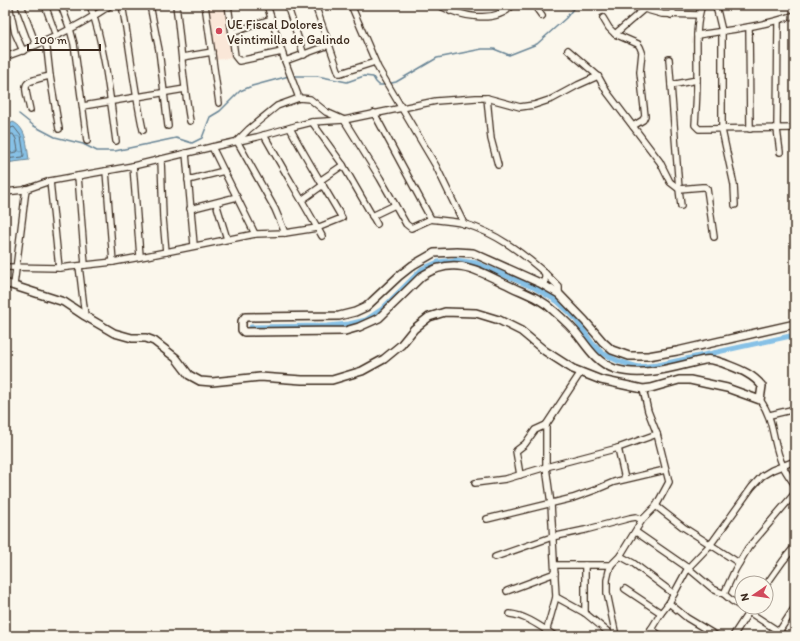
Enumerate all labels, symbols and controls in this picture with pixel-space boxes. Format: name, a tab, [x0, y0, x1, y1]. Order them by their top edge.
place label: UE Fiscal Dolores Veintimilla de Galindo	[227, 17, 350, 47]
scale bar	[28, 26, 100, 52]
marker: UE Fiscal Dolores Veintimilla de Galindo	[214, 26, 224, 36]
text: 100 m	[34, 33, 67, 47]
north arrow	[734, 575, 774, 615]
text: N	[738, 592, 752, 602]

